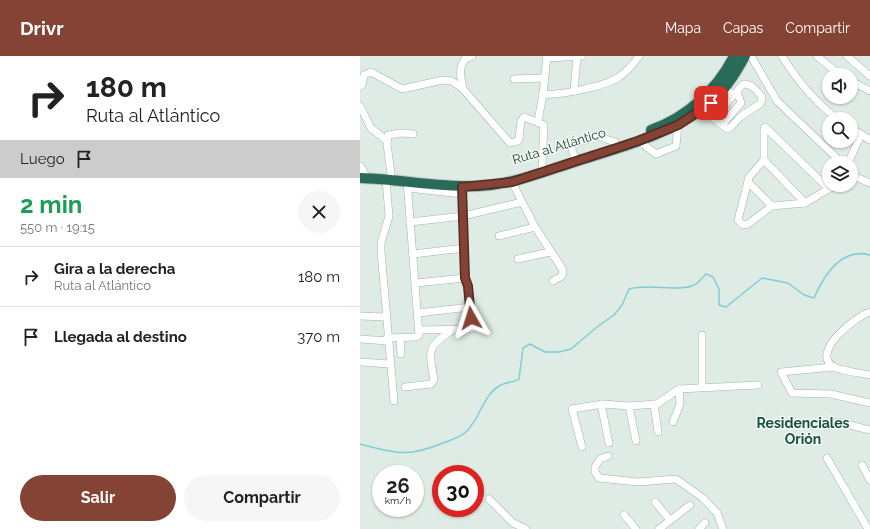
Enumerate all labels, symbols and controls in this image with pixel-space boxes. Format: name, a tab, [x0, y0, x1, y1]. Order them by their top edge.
text: Drivr	[20, 17, 64, 39]
text: Mapa	[665, 20, 701, 36]
text: Capas	[723, 20, 763, 36]
text: Compartir	[785, 20, 850, 36]
map controls	[822, 68, 858, 192]
button: sound	[822, 68, 858, 104]
text: 180 m	[86, 71, 167, 104]
icon: right	[20, 72, 72, 124]
pin	[694, 86, 728, 120]
icon: arrive	[700, 92, 722, 114]
text: Ruta al Atlántico	[86, 105, 220, 126]
button: search	[822, 112, 858, 148]
street label: Ruta al Atlántico	[510, 125, 608, 167]
icon: arrive	[73, 148, 95, 170]
text: Luego	[20, 150, 65, 168]
button: layers	[822, 156, 858, 192]
text: 2 min	[20, 190, 82, 219]
button: close	[298, 191, 340, 233]
text: 550 m · 19:15	[20, 220, 95, 235]
text: Gira a la derecha	[54, 260, 175, 278]
icon: right	[20, 266, 42, 288]
text: 180 m	[298, 268, 340, 286]
text: Ruta al Atlántico	[54, 278, 151, 293]
position arrow	[450, 297, 492, 339]
icon: arrive	[20, 326, 42, 348]
text: Llegada al destino	[54, 328, 187, 346]
text: 370 m	[297, 328, 340, 346]
district label: Residenciales Orión	[756, 415, 850, 447]
speed limit sign: 30	[432, 465, 484, 517]
text: 26	[386, 474, 410, 498]
button: Salir	[20, 475, 176, 521]
button: Compartir	[184, 475, 340, 521]
text: km/h	[385, 495, 411, 506]

